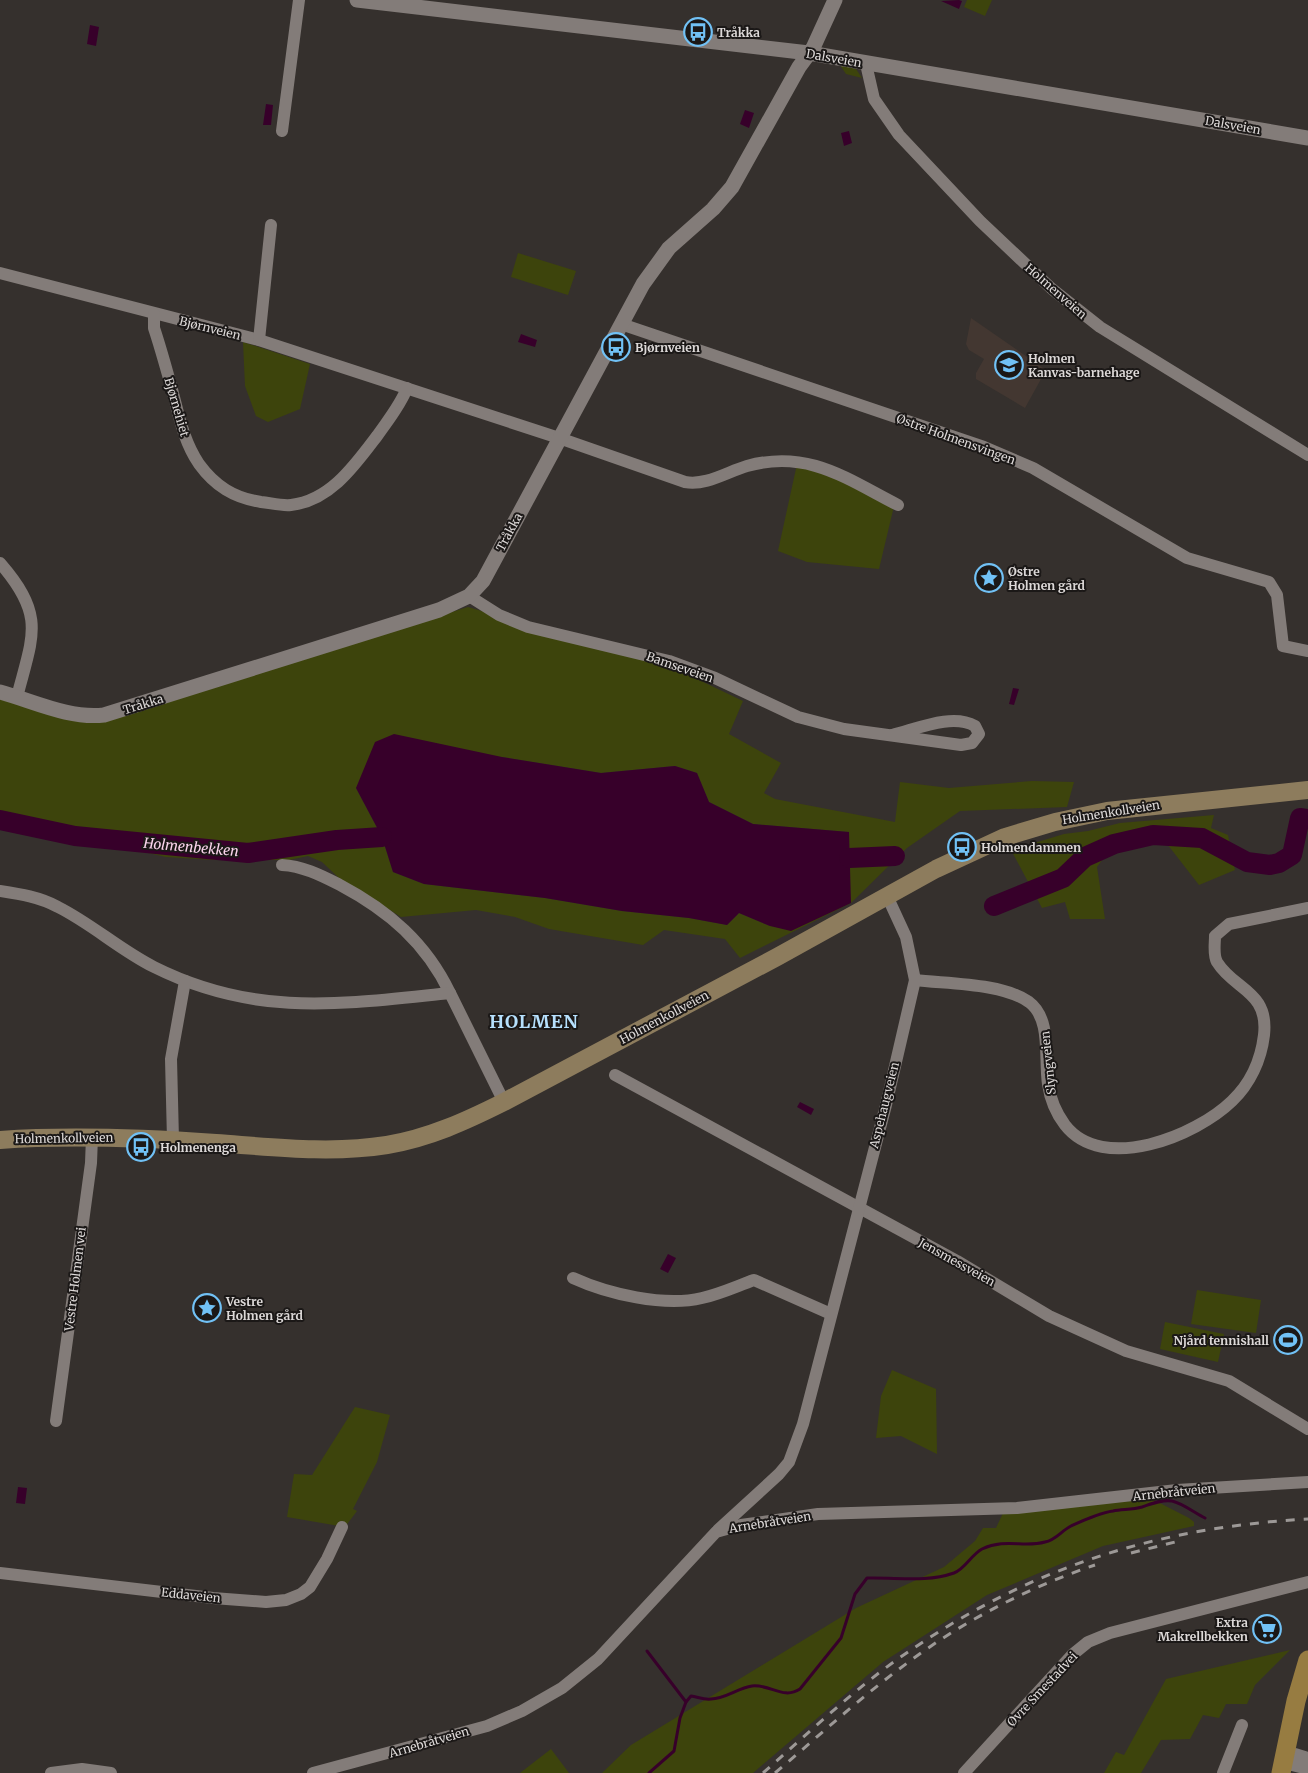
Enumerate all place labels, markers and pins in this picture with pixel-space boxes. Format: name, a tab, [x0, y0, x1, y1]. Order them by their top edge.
bus stop icon: Tråkka	[683, 17, 713, 47]
place label: Tråkka	[717, 25, 760, 40]
bus stop icon: Bjørnveien	[601, 332, 631, 362]
place label: Bjørnveien	[635, 340, 700, 355]
school or university icon: Holmen Kanvas-barnehage	[994, 350, 1024, 380]
place label: Holmen Kanvas-barnehage	[1028, 351, 1140, 380]
place icon: Østre Holmen gård	[974, 563, 1004, 593]
place label: Østre Holmen gård	[1008, 564, 1086, 593]
bus stop icon: Holmendammen	[947, 832, 977, 862]
place label: Holmendammen	[981, 840, 1081, 855]
bus stop icon: Holmenenga	[126, 1132, 156, 1162]
place label: Holmenenga	[160, 1140, 236, 1155]
place icon: Vestre Holmen gård	[192, 1293, 222, 1323]
place label: Vestre Holmen gård	[225, 1294, 304, 1323]
sports icon: Njård tennishall	[1273, 1325, 1303, 1355]
place label: Njård tennishall	[1174, 1333, 1269, 1348]
supermarket icon: Extra Makrellbekken	[1252, 1614, 1282, 1644]
place label: Extra Makrellbekken	[1158, 1615, 1248, 1644]

